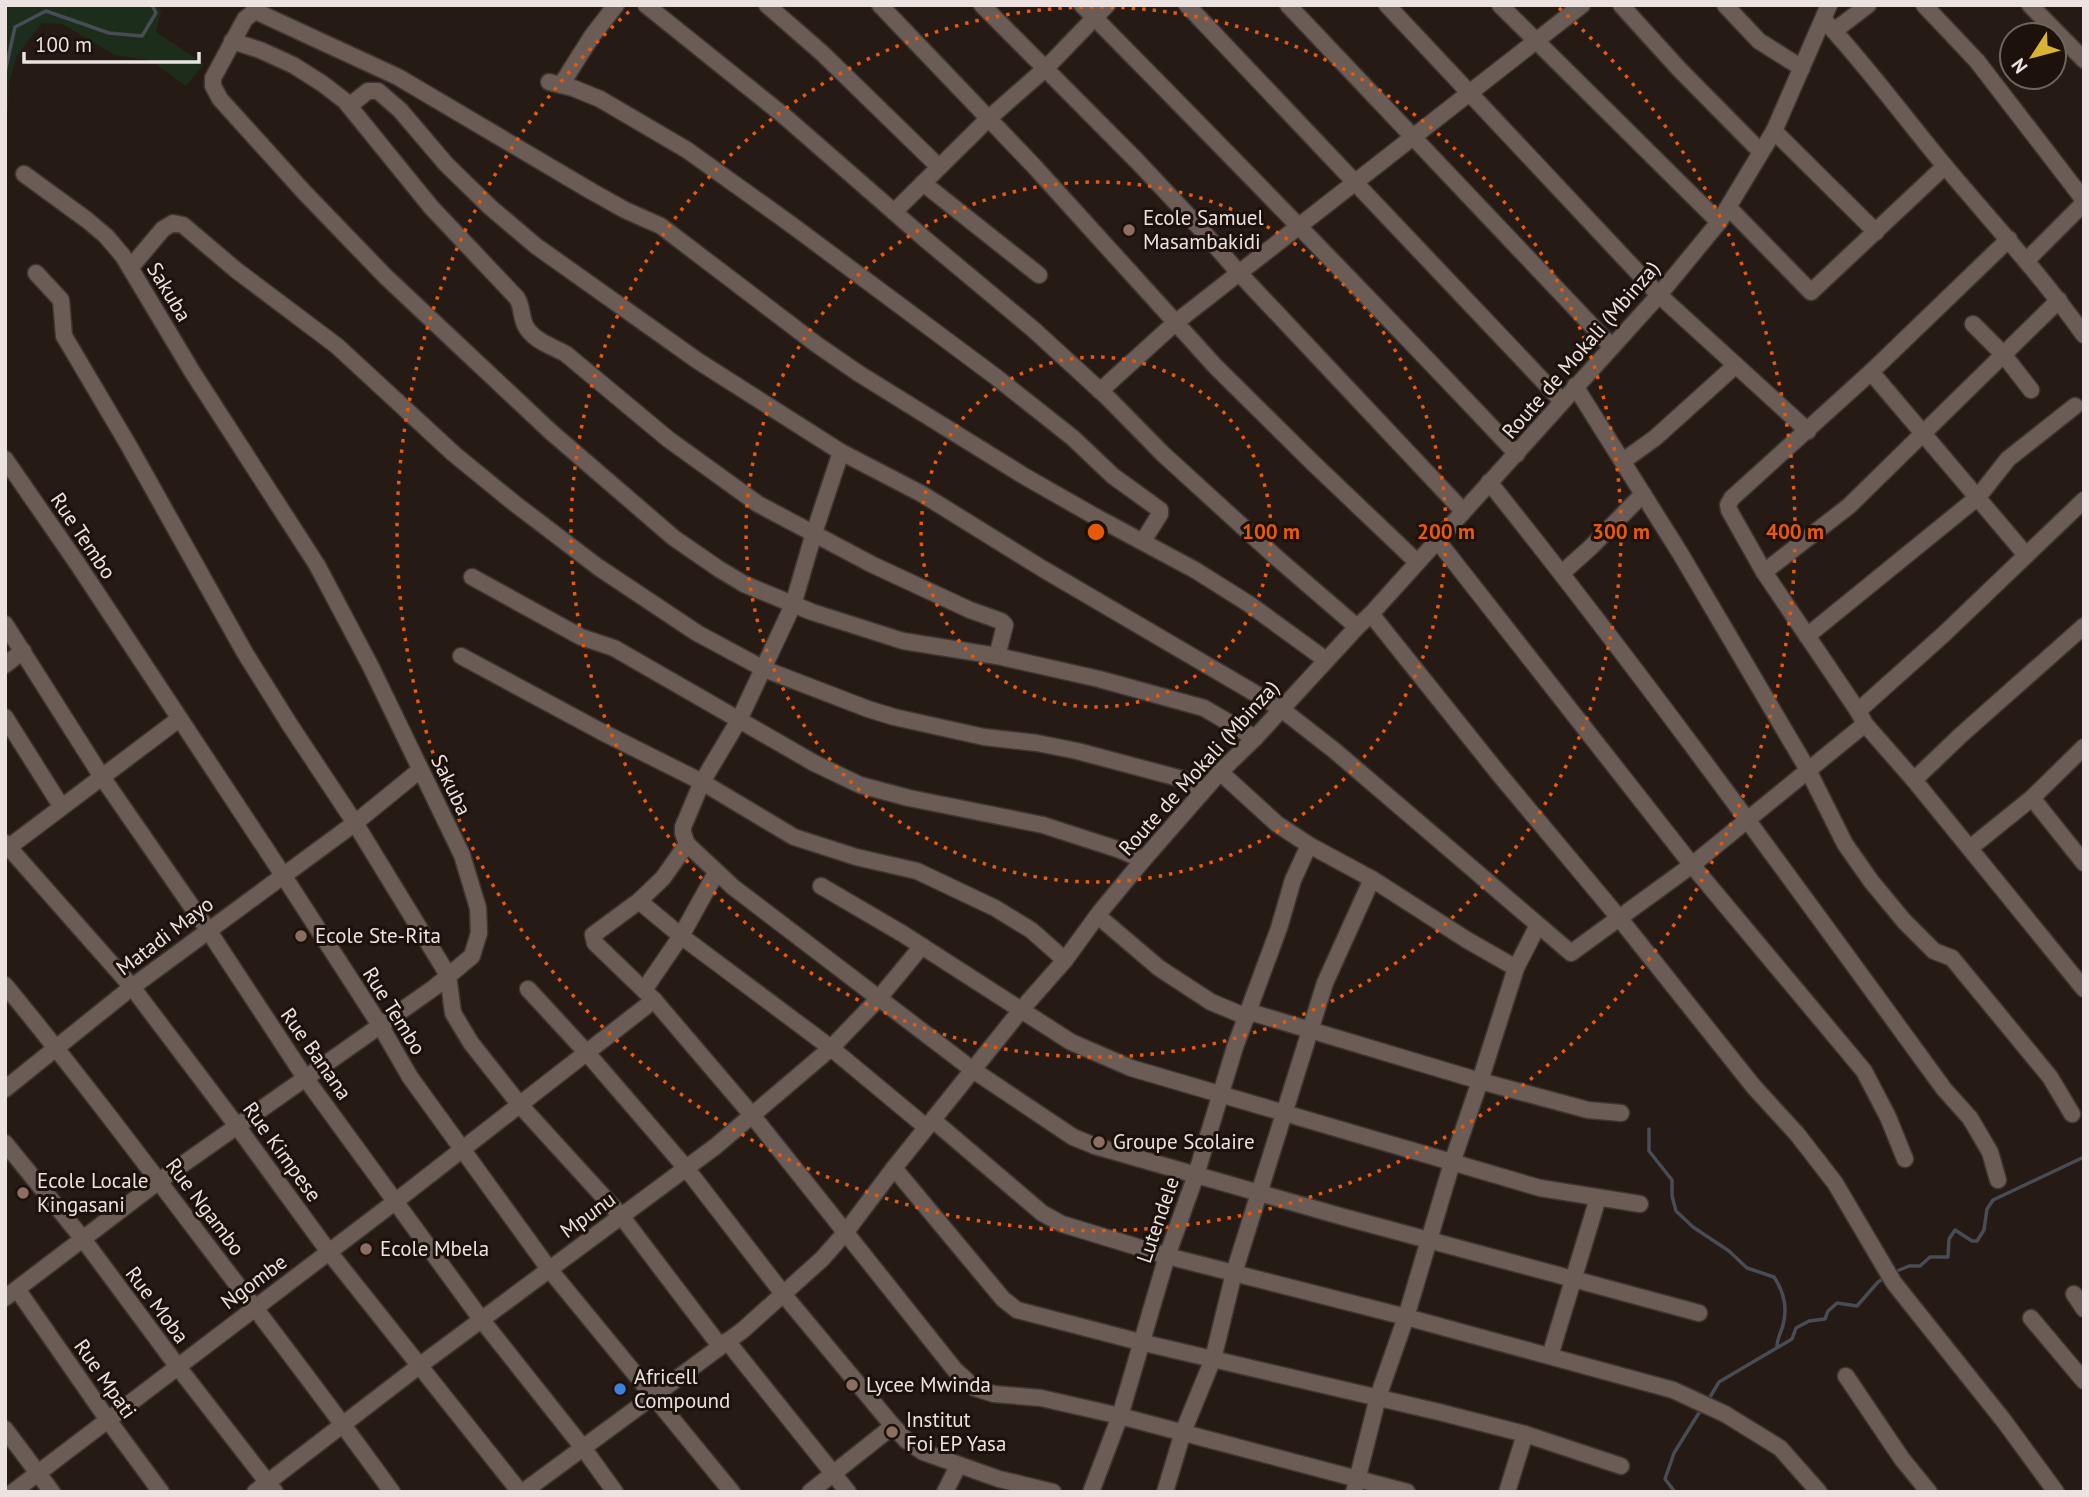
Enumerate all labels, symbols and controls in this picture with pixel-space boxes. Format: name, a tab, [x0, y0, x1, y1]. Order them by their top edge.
scale bar	[24, 21, 200, 65]
north arrow	[1998, 21, 2068, 91]
text: 100 m	[35, 31, 92, 58]
text: N	[2006, 54, 2033, 78]
place label: Ecole Samuel Masambakidi	[1143, 204, 1264, 255]
marker: Ecole Samuel Masambakidi	[1121, 222, 1137, 238]
street label: Route de Mokali (Mbinza)	[1496, 255, 1665, 444]
street label: Sakuba	[141, 257, 198, 326]
street label: Rue Tembo	[45, 487, 122, 584]
text: 100 m	[1242, 518, 1300, 545]
text: 200 m	[1417, 518, 1475, 545]
text: 300 m	[1592, 518, 1650, 545]
text: 400 m	[1766, 518, 1824, 545]
centre of rings	[1084, 520, 1108, 544]
street label: Route de Mokali (Mbinza)	[1113, 674, 1285, 861]
street label: Sakuba	[425, 750, 478, 820]
street label: Matadi Mayo	[111, 890, 219, 981]
place label: Ecole Ste-Rita	[315, 922, 441, 949]
marker: Ecole Ste-Rita	[293, 928, 309, 944]
street label: Rue Tembo	[357, 962, 432, 1060]
street label: Rue Banana	[275, 1002, 358, 1105]
street label: Rue Kimpese	[237, 1096, 328, 1207]
place label: Groupe Scolaire	[1113, 1128, 1255, 1155]
marker: Groupe Scolaire	[1091, 1134, 1107, 1150]
street label: Rue Ngambo	[160, 1153, 251, 1261]
place label: Ecole Locale Kingasani	[37, 1167, 148, 1218]
street label: Lutendele	[1130, 1173, 1185, 1267]
marker: Ecole Locale Kingasani	[15, 1185, 31, 1201]
street label: Mpunu	[555, 1185, 621, 1244]
place label: Ecole Mbela	[380, 1235, 489, 1262]
marker: Ecole Mbela	[358, 1241, 374, 1257]
street label: Ngombe	[215, 1248, 292, 1315]
street label: Rue Moba	[120, 1261, 195, 1349]
street label: Rue Mpati	[68, 1334, 143, 1424]
place label: Africell Compound	[634, 1363, 730, 1414]
place label: Lycee Mwinda	[866, 1371, 991, 1398]
marker: Lycee Mwinda	[844, 1377, 860, 1393]
marker: Africell Compound	[612, 1381, 628, 1397]
place label: Institut Foi EP Yasa	[906, 1406, 1006, 1457]
marker: Institut Foi EP Yasa	[884, 1424, 900, 1440]

